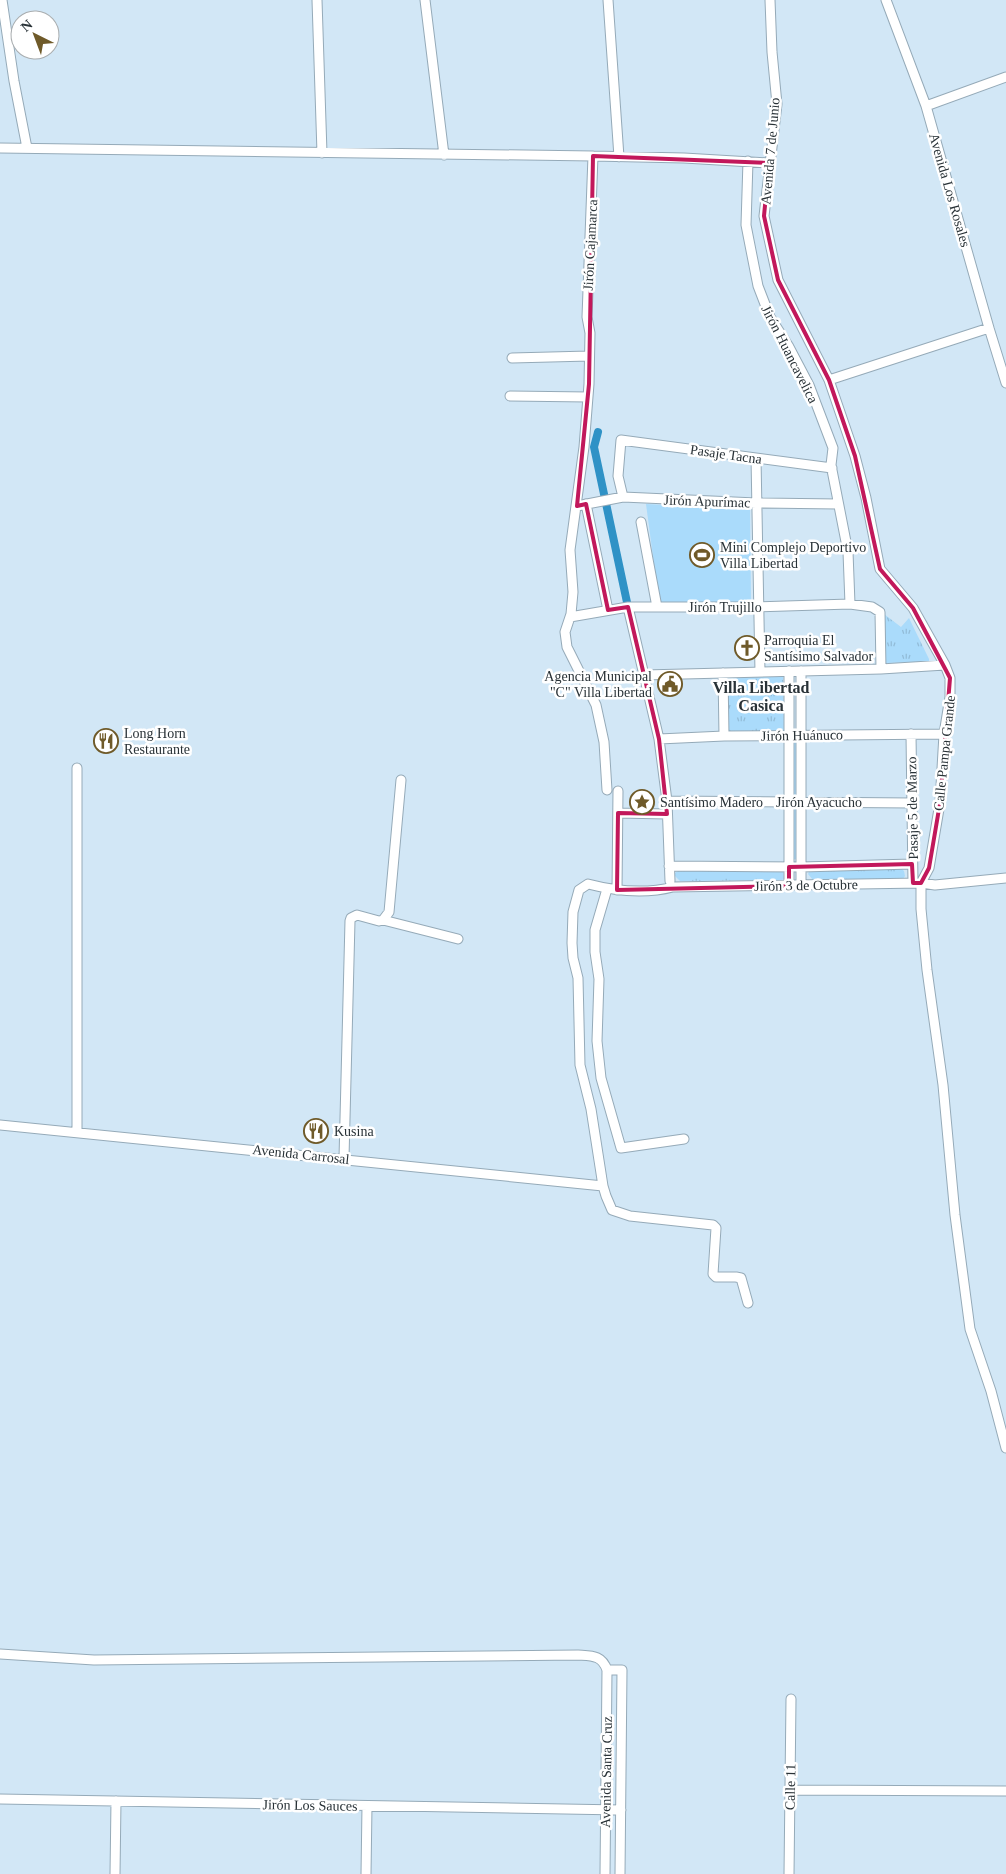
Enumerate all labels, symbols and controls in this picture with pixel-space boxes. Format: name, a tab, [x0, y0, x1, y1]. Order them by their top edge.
north arrow	[10, 10, 60, 60]
text: N	[18, 17, 35, 35]
street label: Avenida 7 de Junio	[758, 97, 783, 205]
street label: Avenida Los Rosales	[926, 131, 973, 249]
street label: Jirón Cajamarca	[581, 198, 600, 291]
street label: Jirón Huancavelica	[758, 303, 821, 406]
street label: Pasaje Tacna	[689, 442, 764, 467]
street label: Jirón Apurímac	[663, 492, 751, 511]
place label: Mini Complejo Deportivo Villa Libertad	[720, 540, 866, 571]
sports icon: Mini Complejo Deportivo Villa Libertad	[689, 542, 715, 568]
street label: Jirón Trujillo	[688, 600, 762, 615]
place label: Parroquia El Santísimo Salvador	[764, 633, 874, 664]
church icon: Parroquia El Santísimo Salvador	[734, 635, 760, 661]
place label: Agencia Municipal "C" Villa Libertad	[544, 669, 652, 700]
public building icon: Agencia Municipal "C" Villa Libertad	[657, 671, 683, 697]
district label: Villa Libertad Casica	[713, 679, 809, 714]
street label: Calle Pampa Grande	[931, 695, 958, 811]
place label: Long Horn Restaurante	[124, 726, 190, 757]
street label: Jirón Huánuco	[761, 727, 843, 744]
restaurant icon: Long Horn Restaurante	[93, 728, 119, 754]
street label: Pasaje 5 de Marzo	[904, 756, 921, 860]
place icon: Santísimo Madero	[629, 789, 655, 815]
place label: Santísimo Madero	[660, 795, 763, 810]
street label: Jirón Ayacucho	[776, 795, 862, 810]
street label: Jirón 3 de Octubre	[754, 877, 858, 894]
restaurant icon: Kusina	[303, 1118, 329, 1144]
place label: Kusina	[334, 1124, 374, 1139]
street label: Avenida Carrosal	[252, 1142, 350, 1167]
street label: Avenida Santa Cruz	[598, 1716, 615, 1828]
street label: Calle 11	[783, 1764, 798, 1810]
street label: Jirón Los Sauces	[262, 1797, 358, 1814]

